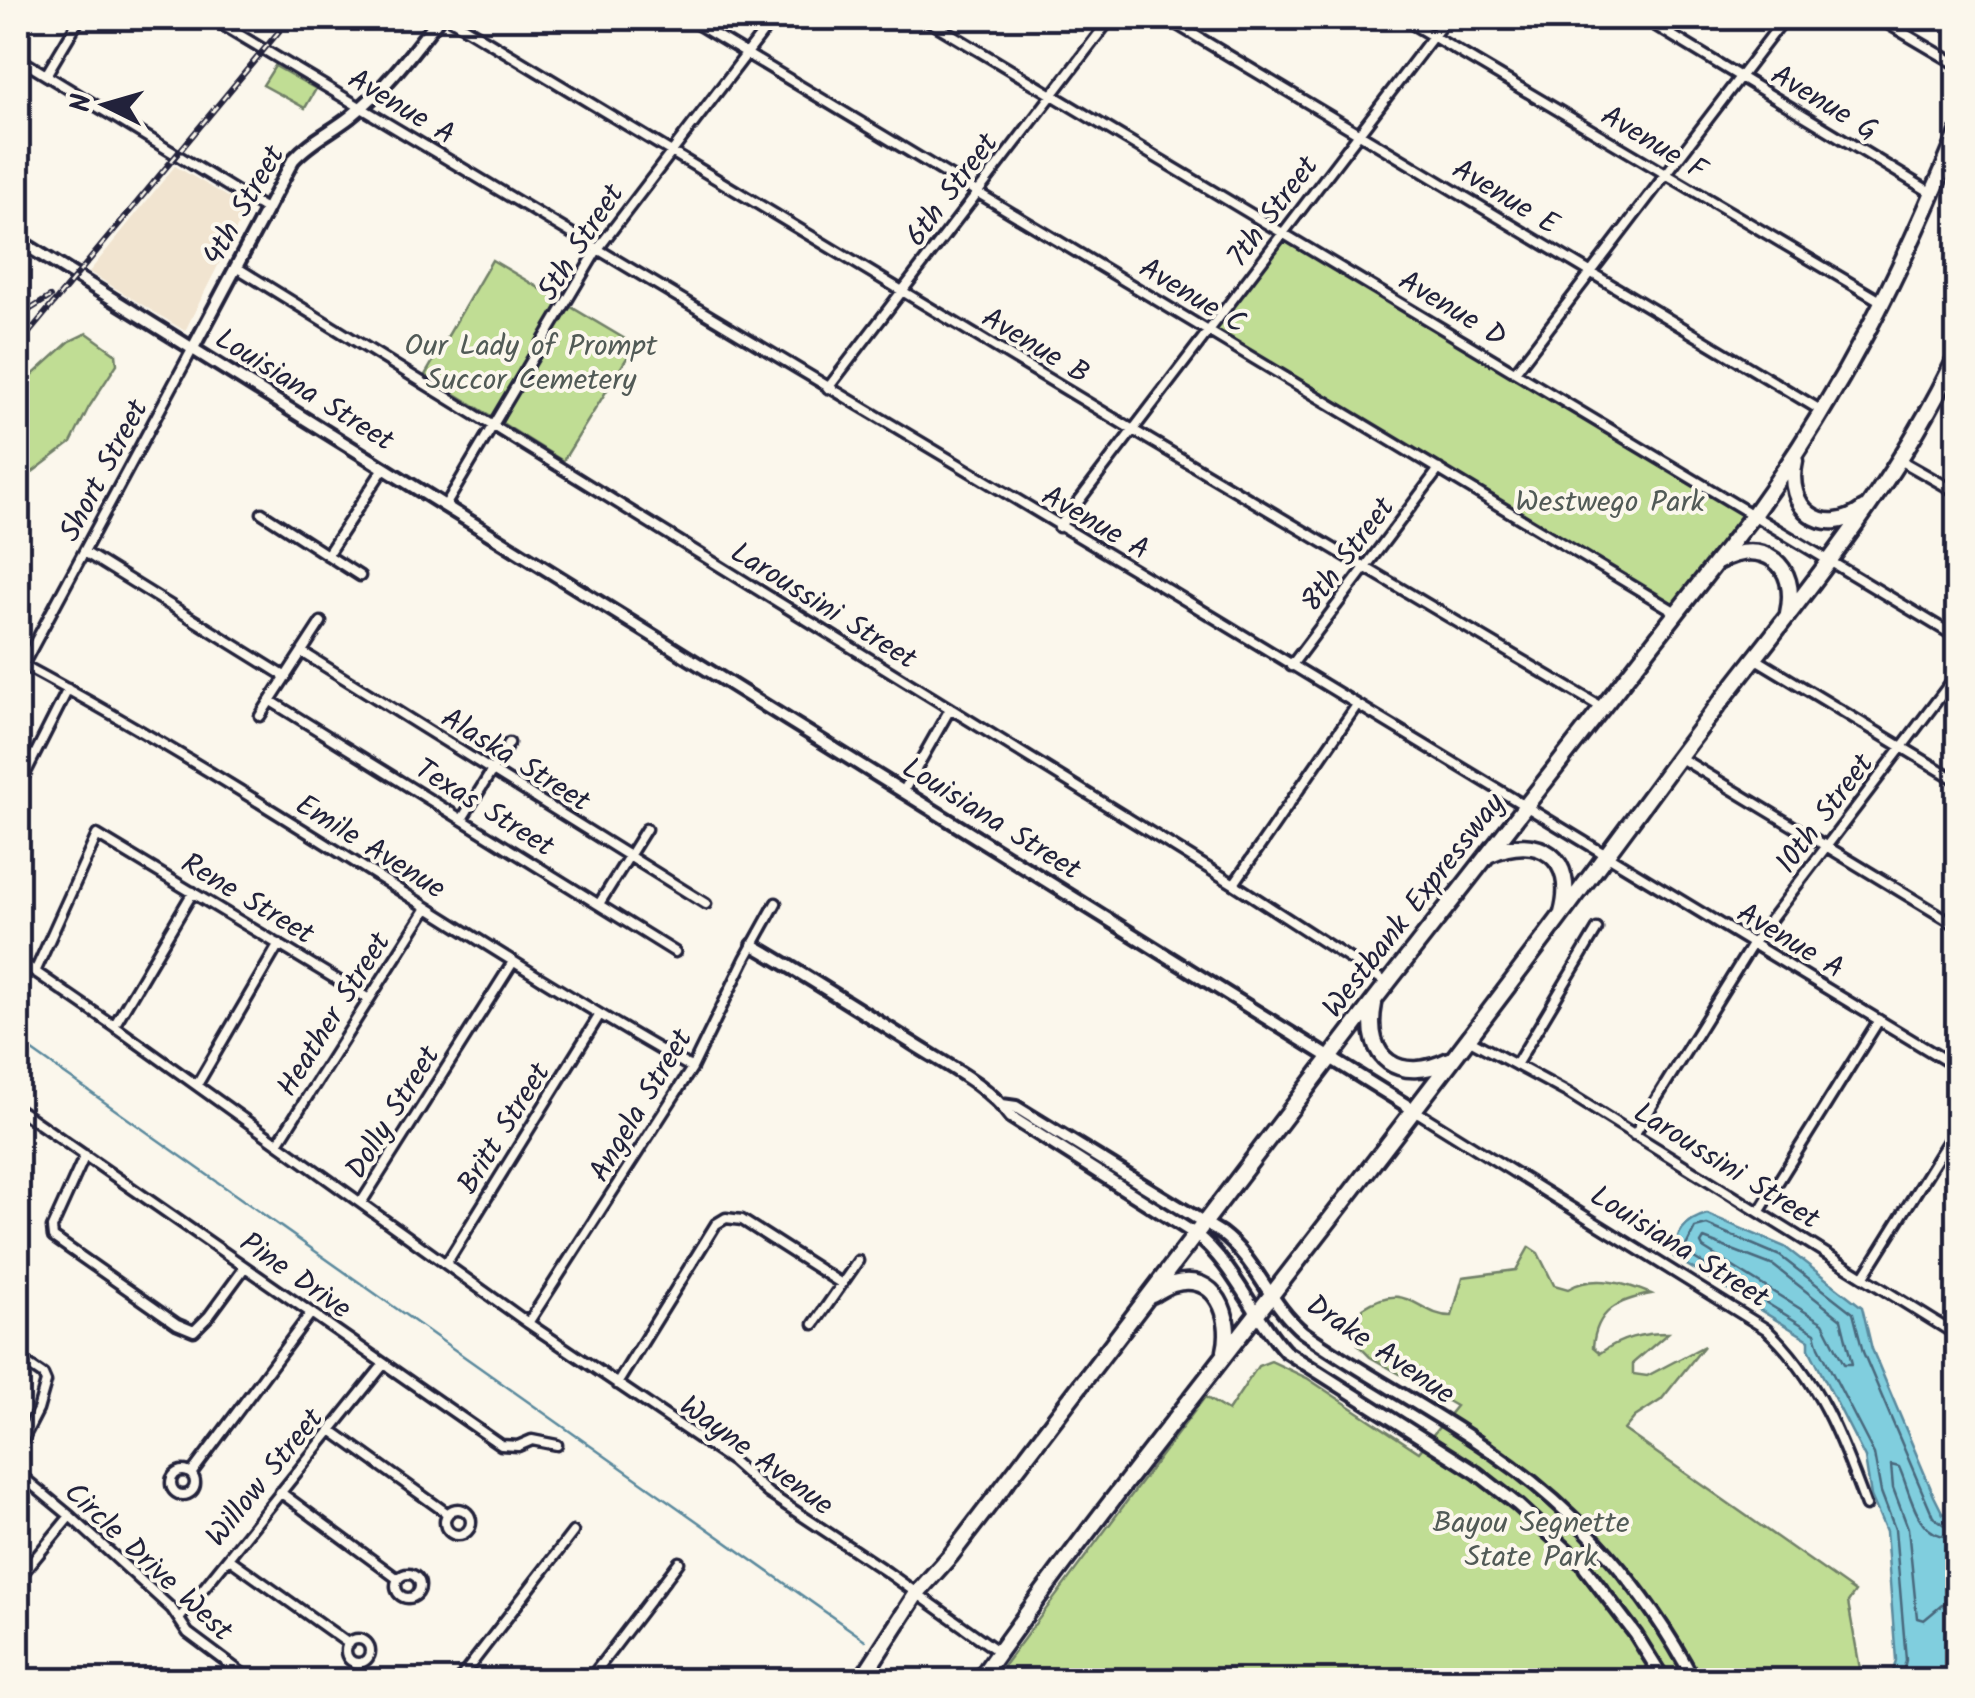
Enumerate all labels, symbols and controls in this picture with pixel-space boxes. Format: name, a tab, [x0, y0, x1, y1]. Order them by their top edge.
street label: Avenue G	[1761, 53, 1887, 155]
north arrow	[55, 55, 155, 155]
street label: Avenue A	[338, 57, 464, 159]
text: N	[59, 92, 106, 114]
street label: Avenue F	[1591, 93, 1717, 195]
street label: 6th Street	[894, 123, 1012, 258]
street label: 4th Street	[191, 136, 299, 275]
street label: 7th Street	[1215, 146, 1332, 278]
street label: Avenue E	[1442, 147, 1569, 249]
street label: 5th Street	[526, 174, 638, 311]
street label: Avenue C	[1129, 246, 1255, 348]
street label: Avenue D	[1388, 258, 1516, 361]
street label: Avenue B	[971, 295, 1099, 398]
street label: Louisiana Street	[205, 316, 403, 465]
park label: Our Lady of Prompt Succor Cemetery	[405, 323, 658, 405]
street label: Short Street	[47, 391, 163, 551]
street label: Avenue A	[1032, 473, 1158, 574]
park label: Westwego Park	[1515, 479, 1706, 527]
street label: 8th Street	[1289, 487, 1408, 623]
street label: Laroussini Street	[720, 530, 926, 684]
street label: Alaska Street	[431, 696, 600, 826]
street label: 10th Street	[1764, 743, 1887, 885]
street label: Louisiana Street	[892, 745, 1090, 894]
street label: Texas Street	[405, 747, 564, 871]
street label: Emile Avenue	[285, 782, 455, 913]
street label: Westbank Expressway	[1311, 782, 1519, 1029]
street label: Rene Street	[171, 841, 323, 959]
street label: Avenue A	[1727, 891, 1853, 993]
street label: Heather Street	[265, 923, 405, 1107]
street label: Angela Street	[577, 1020, 707, 1192]
street label: Dolly Street	[334, 1036, 454, 1189]
street label: Britt Street	[445, 1053, 564, 1204]
street label: Laroussini Street	[1623, 1090, 1829, 1244]
street label: Louisiana Street	[1580, 1173, 1778, 1322]
street label: Pine Drive	[229, 1220, 361, 1333]
street label: Drake Avenue	[1295, 1283, 1464, 1418]
street label: Wayne Avenue	[668, 1384, 843, 1529]
street label: Willow Street	[194, 1398, 337, 1558]
street label: Circle Drive West	[52, 1471, 244, 1654]
park label: Bayou Segnette State Park	[1432, 1500, 1630, 1582]

